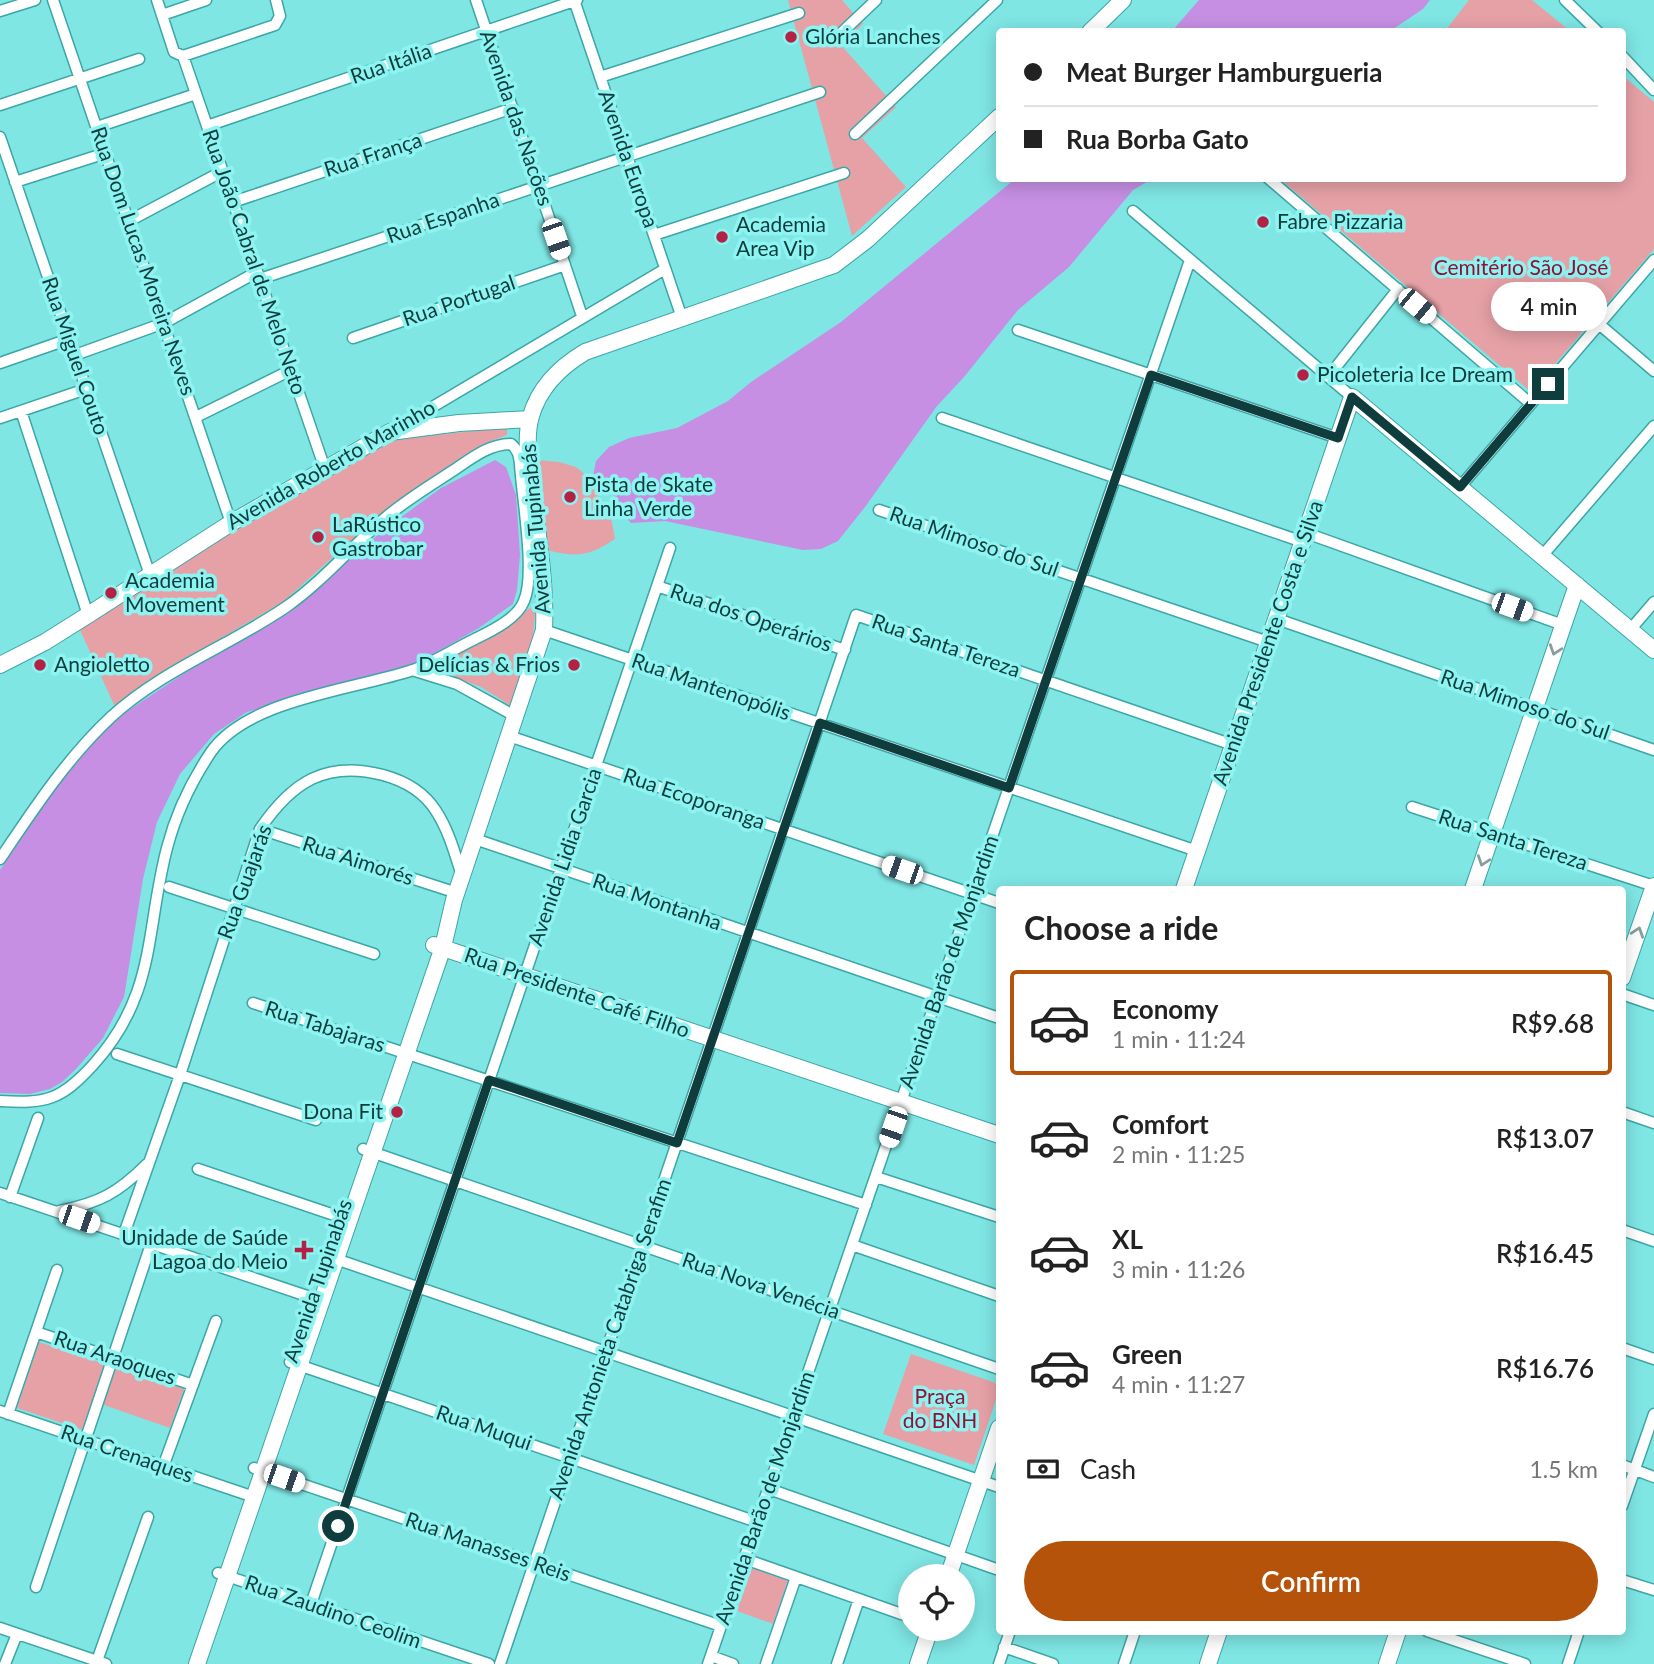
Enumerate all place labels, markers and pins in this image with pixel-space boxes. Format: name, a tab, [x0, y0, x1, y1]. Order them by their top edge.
place label: Glória Lanches	[805, 23, 940, 48]
marker: Glória Lanches	[783, 29, 799, 45]
place label: Fabre Pizzaria	[1277, 208, 1403, 233]
place label: Academia Area Vip	[736, 211, 826, 260]
marker: Fabre Pizzaria	[1255, 214, 1271, 230]
marker: Academia Area Vip	[714, 229, 730, 245]
place label: Picoleteria Ice Dream	[1317, 361, 1513, 386]
marker: Picoleteria Ice Dream	[1295, 367, 1311, 383]
place label: Pista de Skate Linha Verde	[584, 471, 713, 520]
marker: Pista de Skate Linha Verde	[562, 489, 578, 505]
place label: LaRústico Gastrobar	[332, 511, 424, 560]
marker: LaRústico Gastrobar	[310, 529, 326, 545]
place label: Academia Movement	[125, 567, 225, 616]
marker: Academia Movement	[103, 585, 119, 601]
place label: Angioletto	[54, 651, 150, 676]
place label: Delícias & Frios	[418, 651, 560, 676]
marker: Angioletto	[32, 657, 48, 673]
marker: Delícias & Frios	[566, 657, 582, 673]
place label: Dona Fit	[303, 1098, 383, 1123]
marker: Dona Fit	[389, 1104, 405, 1120]
place label: Unidade de Saúde Lagoa do Meio	[121, 1224, 288, 1273]
marker: Unidade de Saúde Lagoa do Meio	[294, 1240, 314, 1260]

